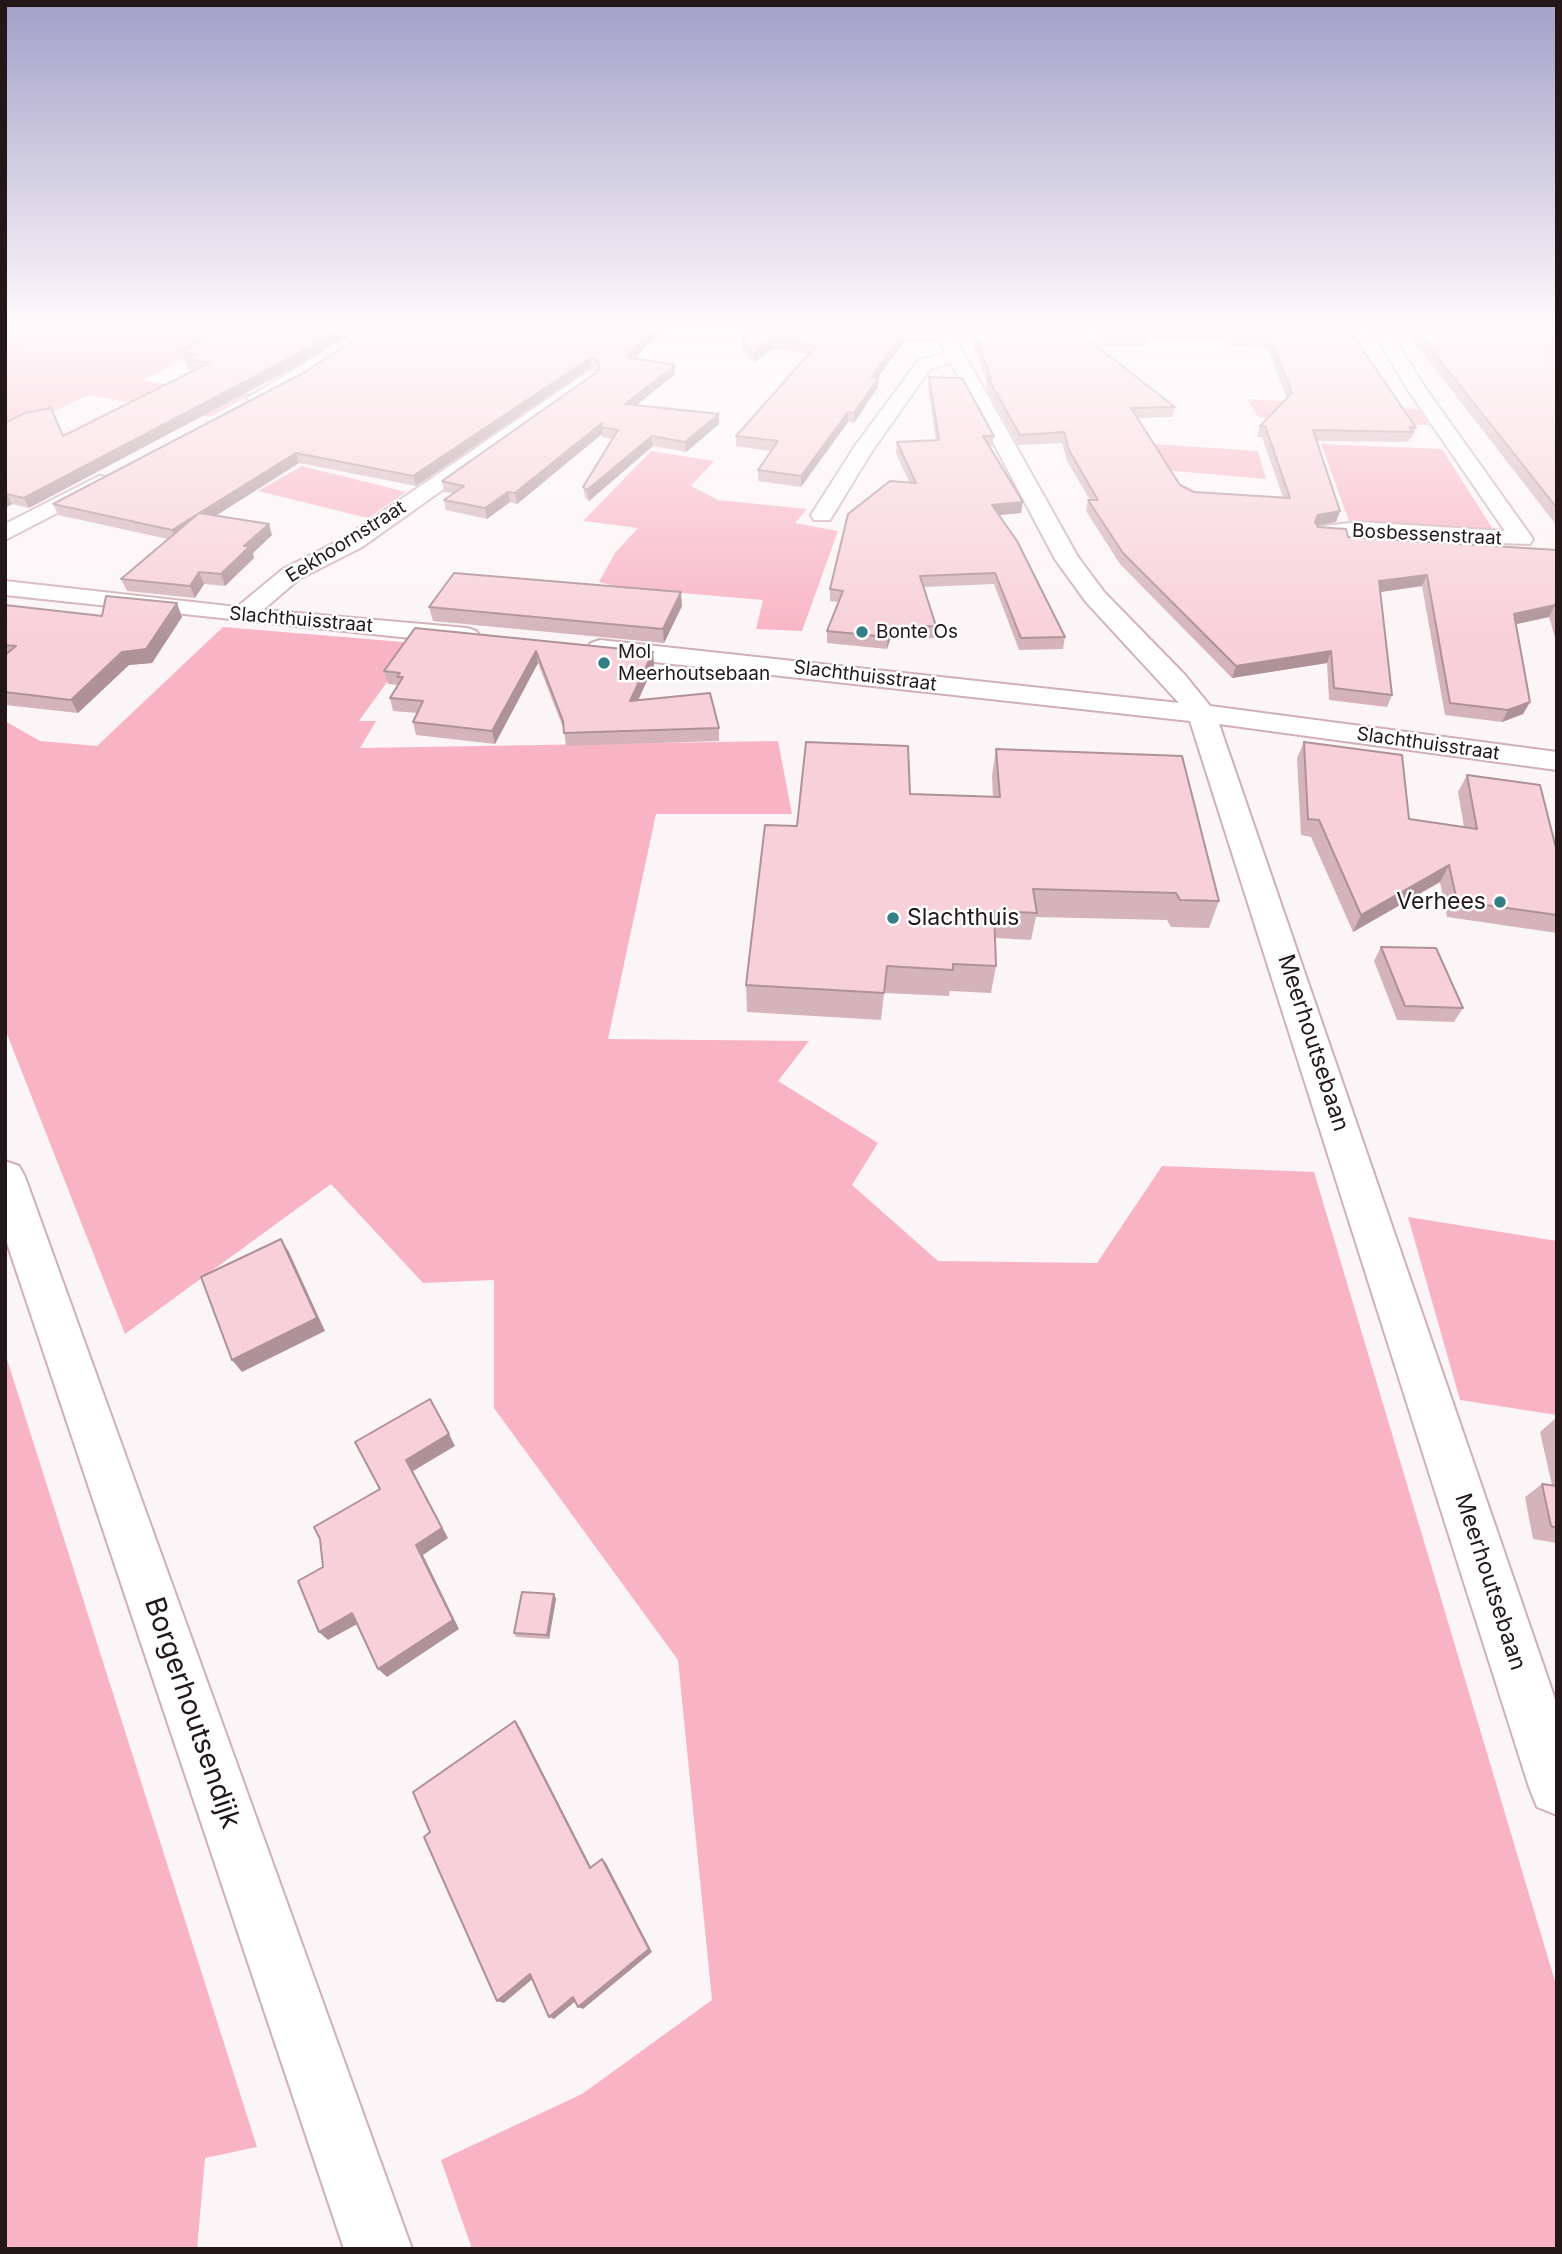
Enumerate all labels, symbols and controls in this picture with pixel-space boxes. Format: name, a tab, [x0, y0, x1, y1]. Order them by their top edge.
street label: Eekhoornstraat	[282, 496, 410, 588]
street label: Bosbessenstraat	[1352, 520, 1502, 550]
street label: Slachthuisstraat	[228, 602, 374, 638]
place label: Bonte Os	[876, 621, 958, 643]
marker: Bonte Os	[854, 624, 870, 640]
place label: Mol Meerhoutsebaan	[618, 641, 770, 685]
marker: Mol Meerhoutsebaan	[596, 655, 612, 671]
street label: Slachthuisstraat	[792, 656, 938, 696]
street label: Slachthuisstraat	[1355, 723, 1501, 765]
place label: Verhees	[1396, 888, 1486, 916]
marker: Verhees	[1492, 894, 1508, 910]
place label: Slachthuis	[907, 904, 1019, 932]
marker: Slachthuis	[885, 910, 901, 926]
street label: Meerhoutsebaan	[1271, 951, 1355, 1135]
street label: Meerhoutsebaan	[1448, 1490, 1532, 1674]
street label: Borgerhoutsendijk	[137, 1593, 247, 1833]

